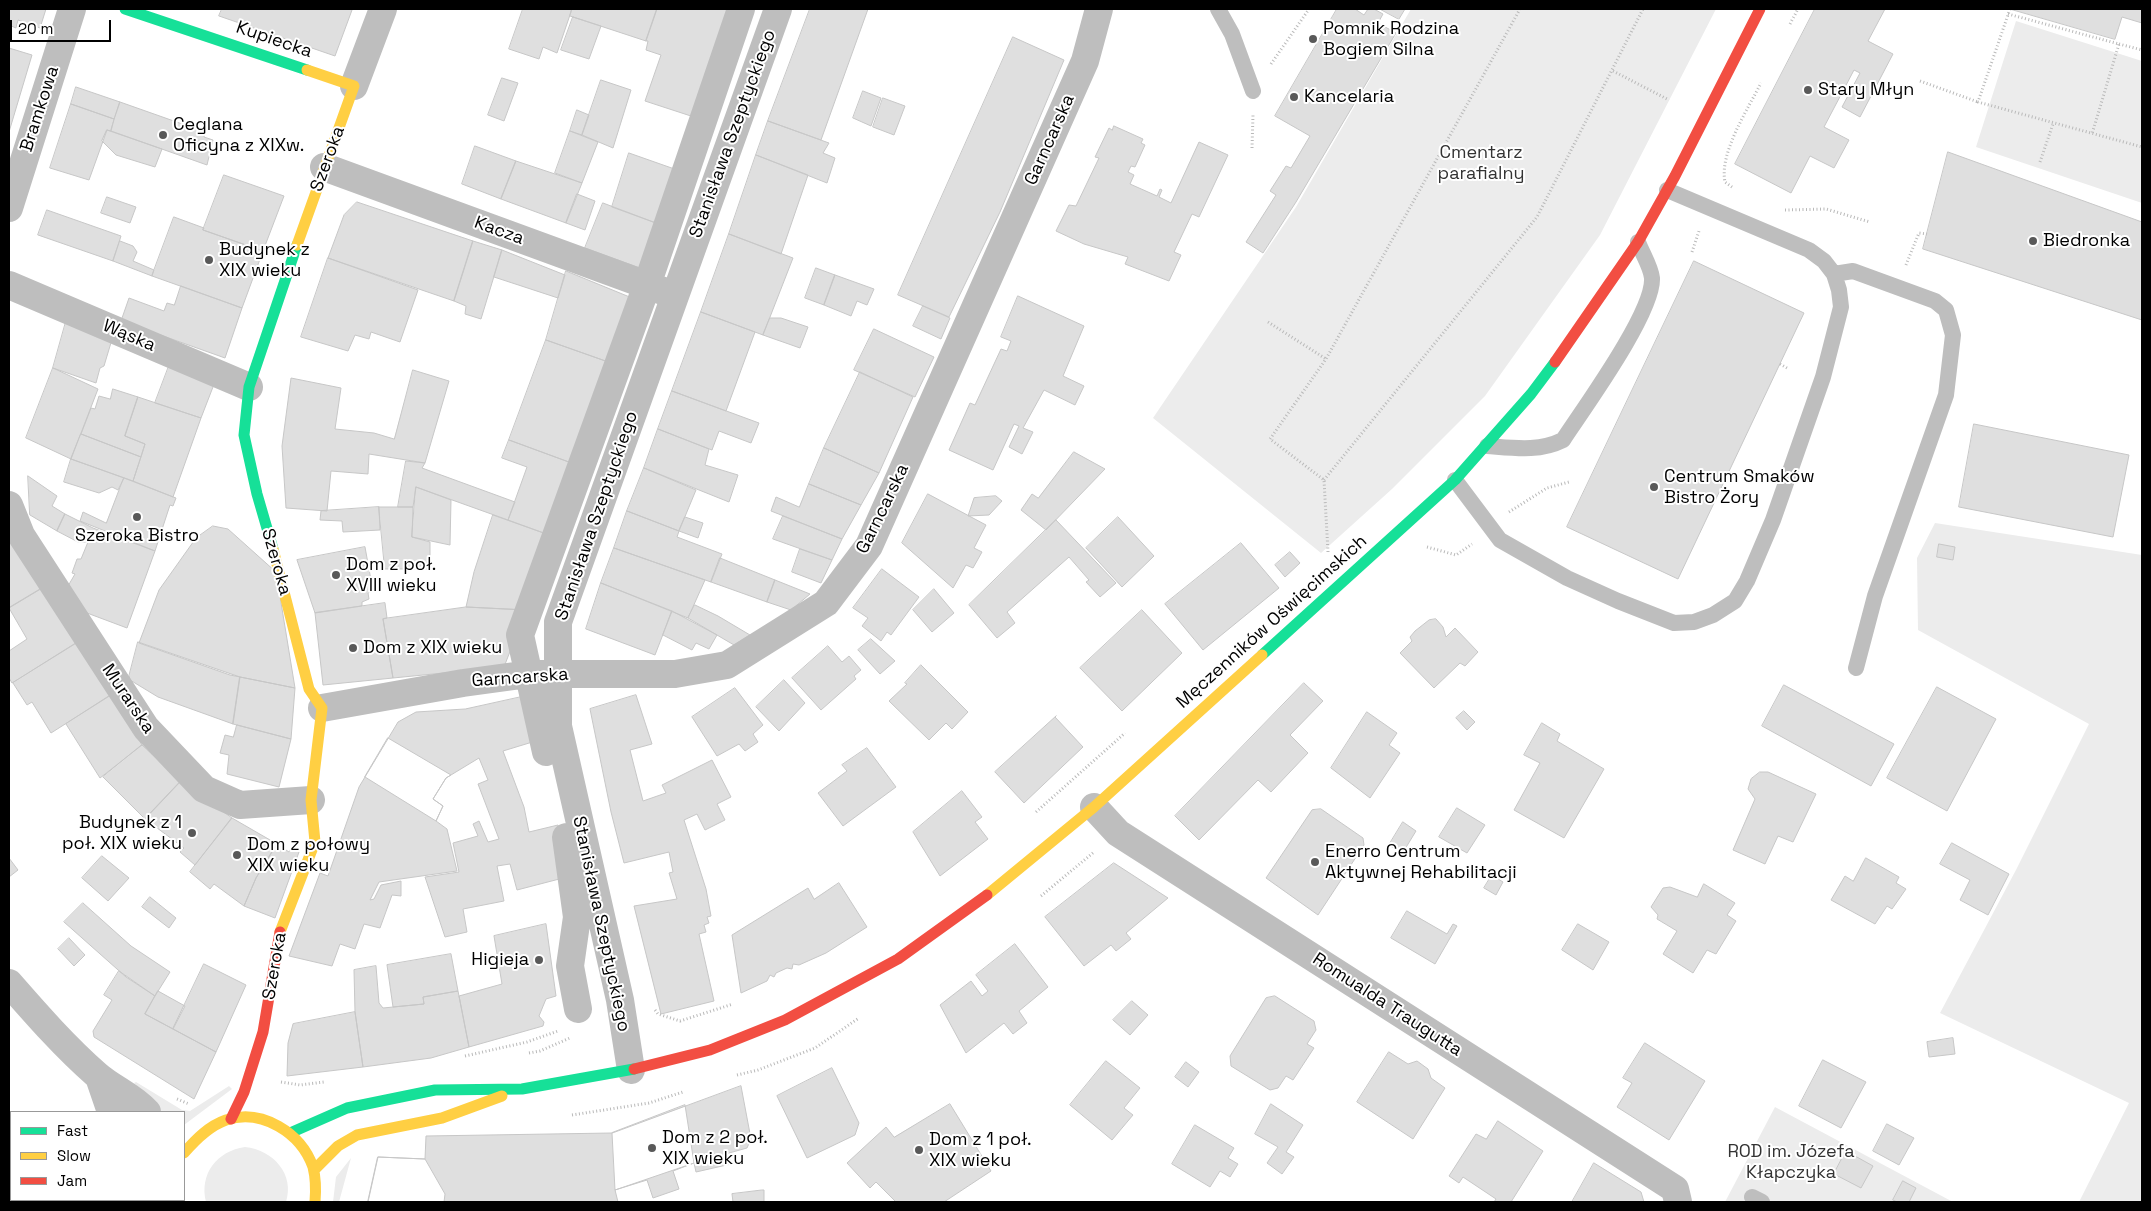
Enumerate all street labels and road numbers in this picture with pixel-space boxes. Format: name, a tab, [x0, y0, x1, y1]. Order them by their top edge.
street label: Kupiecka	[233, 17, 315, 63]
street label: Stanisława Szeptyckiego	[685, 27, 781, 241]
street label: Bramkowa	[16, 63, 64, 155]
street label: Garncarska	[1020, 91, 1080, 189]
street label: Szeroka	[306, 123, 350, 195]
street label: Kacza	[471, 212, 527, 250]
street label: Wąska	[99, 315, 159, 357]
street label: Stanisława Szeptyckiego	[551, 408, 643, 624]
street label: Garncarska	[852, 461, 914, 557]
street label: Szeroka	[256, 526, 296, 598]
street label: Męczenników Oświęcimskich	[1172, 531, 1372, 713]
street label: Murarska	[97, 660, 159, 738]
street label: Garncarska	[471, 664, 569, 692]
street label: Stanisława Szeptyckiego	[568, 814, 634, 1034]
street label: Szeroka	[258, 931, 292, 1001]
street label: Romualda Traugutta	[1308, 949, 1466, 1061]

